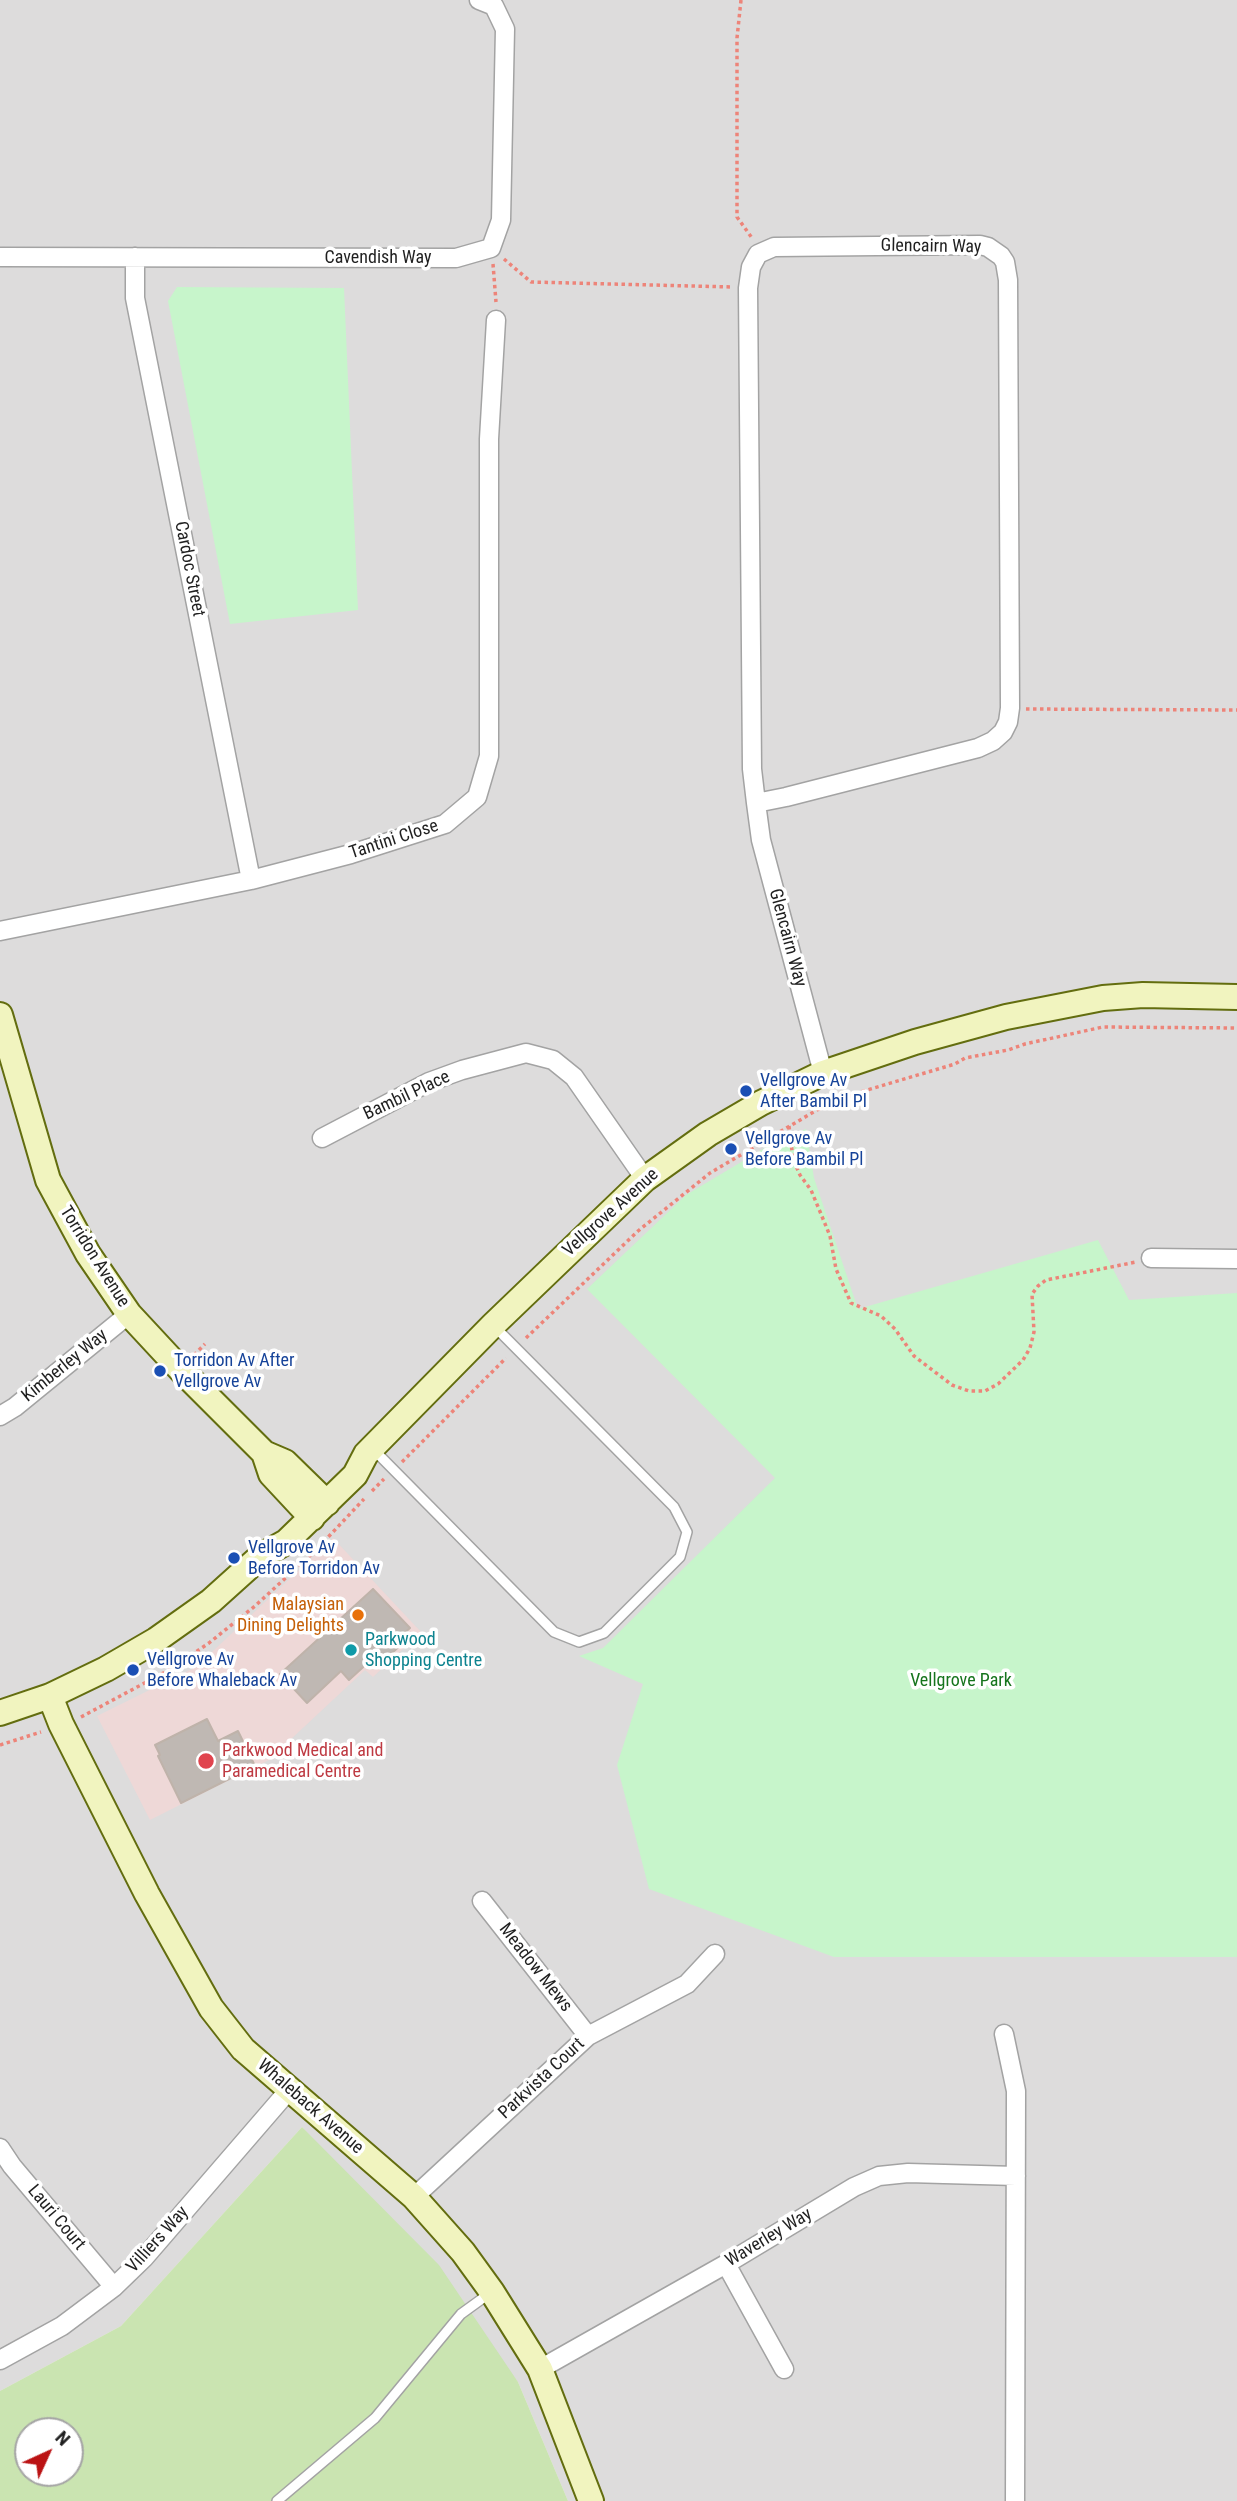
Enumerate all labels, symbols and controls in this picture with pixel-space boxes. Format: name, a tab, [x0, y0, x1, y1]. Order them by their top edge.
street label: Glencairn Way	[880, 235, 982, 259]
street label: Cavendish Way	[325, 247, 431, 269]
street label: Cardoc Street	[169, 519, 209, 619]
street label: Tantini Close	[347, 815, 441, 865]
street label: Glencairn Way	[764, 887, 810, 989]
street label: Bambil Place	[360, 1067, 454, 1125]
place label: Vellgrove Av After Bambil Pl	[760, 1070, 867, 1112]
marker: Vellgrove Av After Bambil Pl	[738, 1083, 754, 1099]
place label: Vellgrove Av Before Bambil Pl	[745, 1128, 863, 1170]
marker: Vellgrove Av Before Bambil Pl	[723, 1141, 739, 1157]
street label: Vellgrove Avenue	[559, 1164, 663, 1262]
street label: Torridon Avenue	[54, 1202, 134, 1312]
street label: Kimberley Way	[18, 1325, 112, 1407]
place label: Torridon Av After Vellgrove Av	[174, 1350, 295, 1392]
marker: Torridon Av After Vellgrove Av	[152, 1363, 168, 1379]
place label: Vellgrove Av Before Torridon Av	[248, 1537, 380, 1580]
marker: Vellgrove Av Before Torridon Av	[226, 1550, 242, 1566]
place label: Malaysian Dining Delights	[237, 1594, 344, 1636]
marker: Malaysian Dining Delights	[350, 1607, 366, 1623]
place label: Parkwood Shopping Centre	[365, 1629, 482, 1672]
marker: Parkwood Shopping Centre	[343, 1642, 359, 1658]
place label: Vellgrove Av Before Whaleback Av	[147, 1649, 297, 1692]
marker: Vellgrove Av Before Whaleback Av	[125, 1662, 141, 1678]
park label: Vellgrove Park	[910, 1670, 1012, 1692]
place label: Parkwood Medical and Paramedical Centre	[222, 1740, 383, 1782]
marker: Parkwood Medical and Paramedical Centre	[196, 1751, 216, 1771]
street label: Meadow Mews	[494, 1919, 576, 2017]
street label: Parkvista Court	[495, 2034, 589, 2124]
street label: Whaleback Avenue	[253, 2055, 367, 2159]
street label: Lauri Court	[22, 2181, 90, 2255]
street label: Villiers Way	[122, 2202, 194, 2278]
street label: Waverley Way	[722, 2204, 816, 2272]
north arrow	[14, 2417, 84, 2487]
text: N	[51, 2426, 75, 2450]

